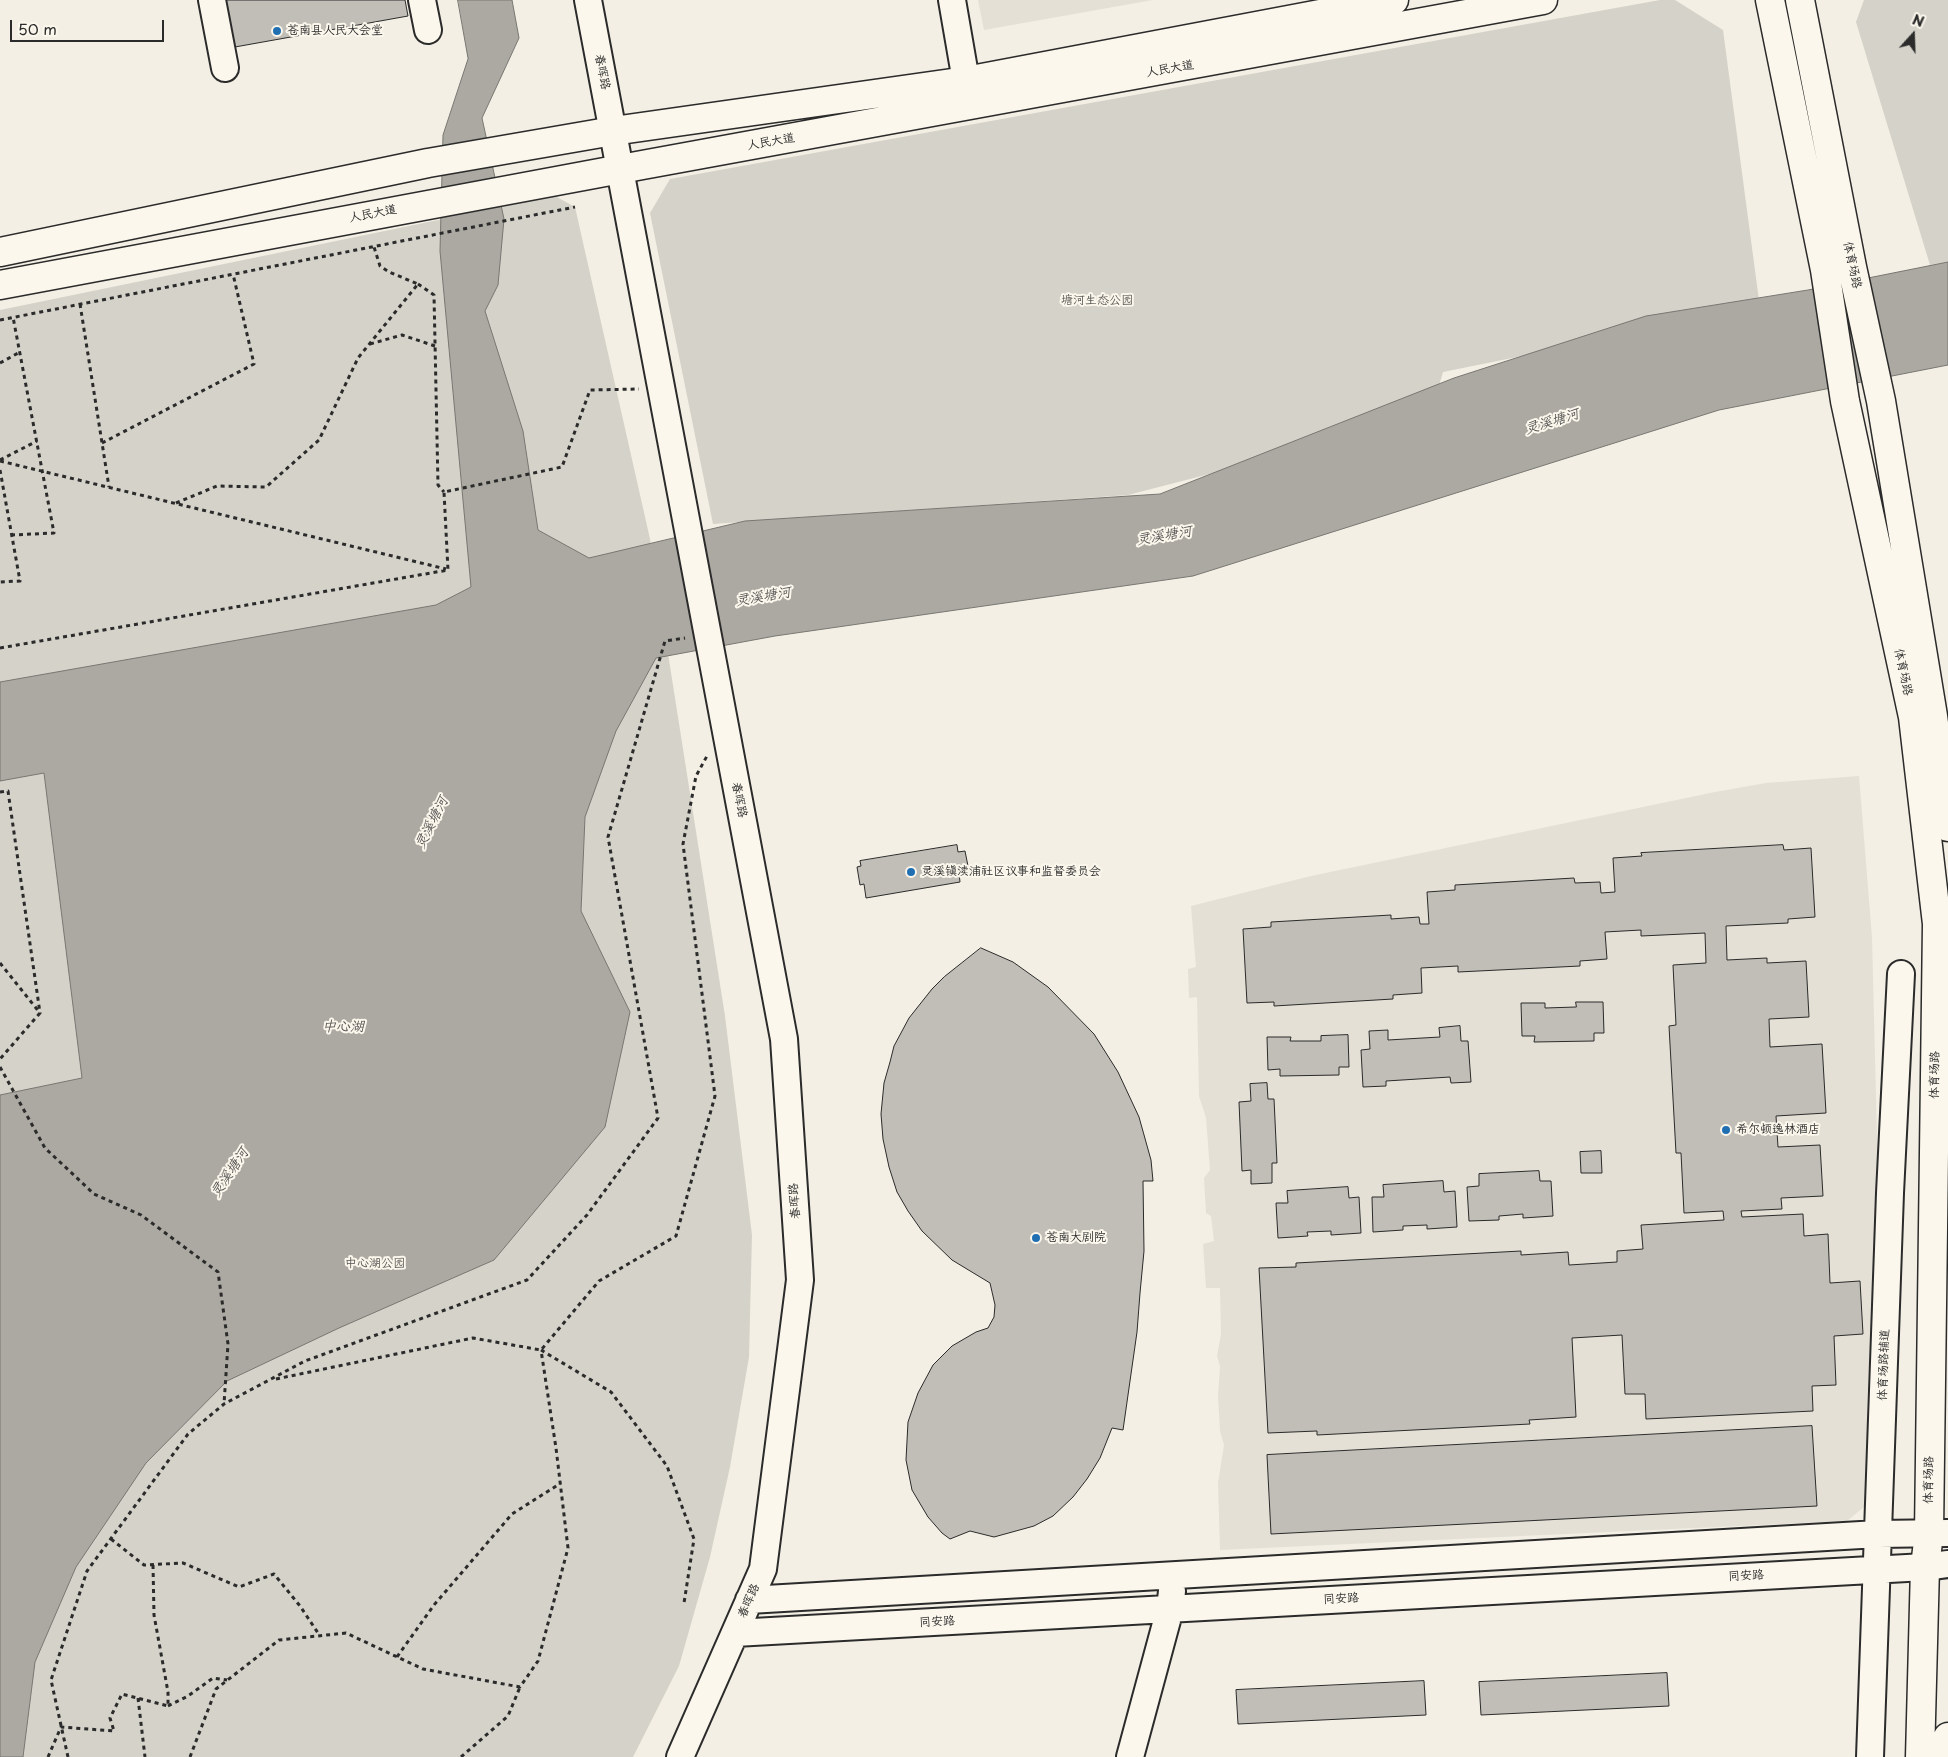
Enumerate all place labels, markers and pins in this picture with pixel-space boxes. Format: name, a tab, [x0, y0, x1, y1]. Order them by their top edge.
place label: 苍南县人民大会堂	[287, 24, 383, 38]
marker: 苍南县人民大会堂	[271, 25, 283, 37]
place label: 灵溪镇渎浦社区议事和监督委员会	[921, 865, 1101, 879]
marker: 灵溪镇渎浦社区议事和监督委员会	[905, 866, 917, 878]
place label: 希尔顿逸林酒店	[1736, 1123, 1820, 1137]
marker: 希尔顿逸林酒店	[1720, 1124, 1732, 1136]
place label: 苍南大剧院	[1046, 1231, 1106, 1245]
marker: 苍南大剧院	[1030, 1232, 1042, 1244]

